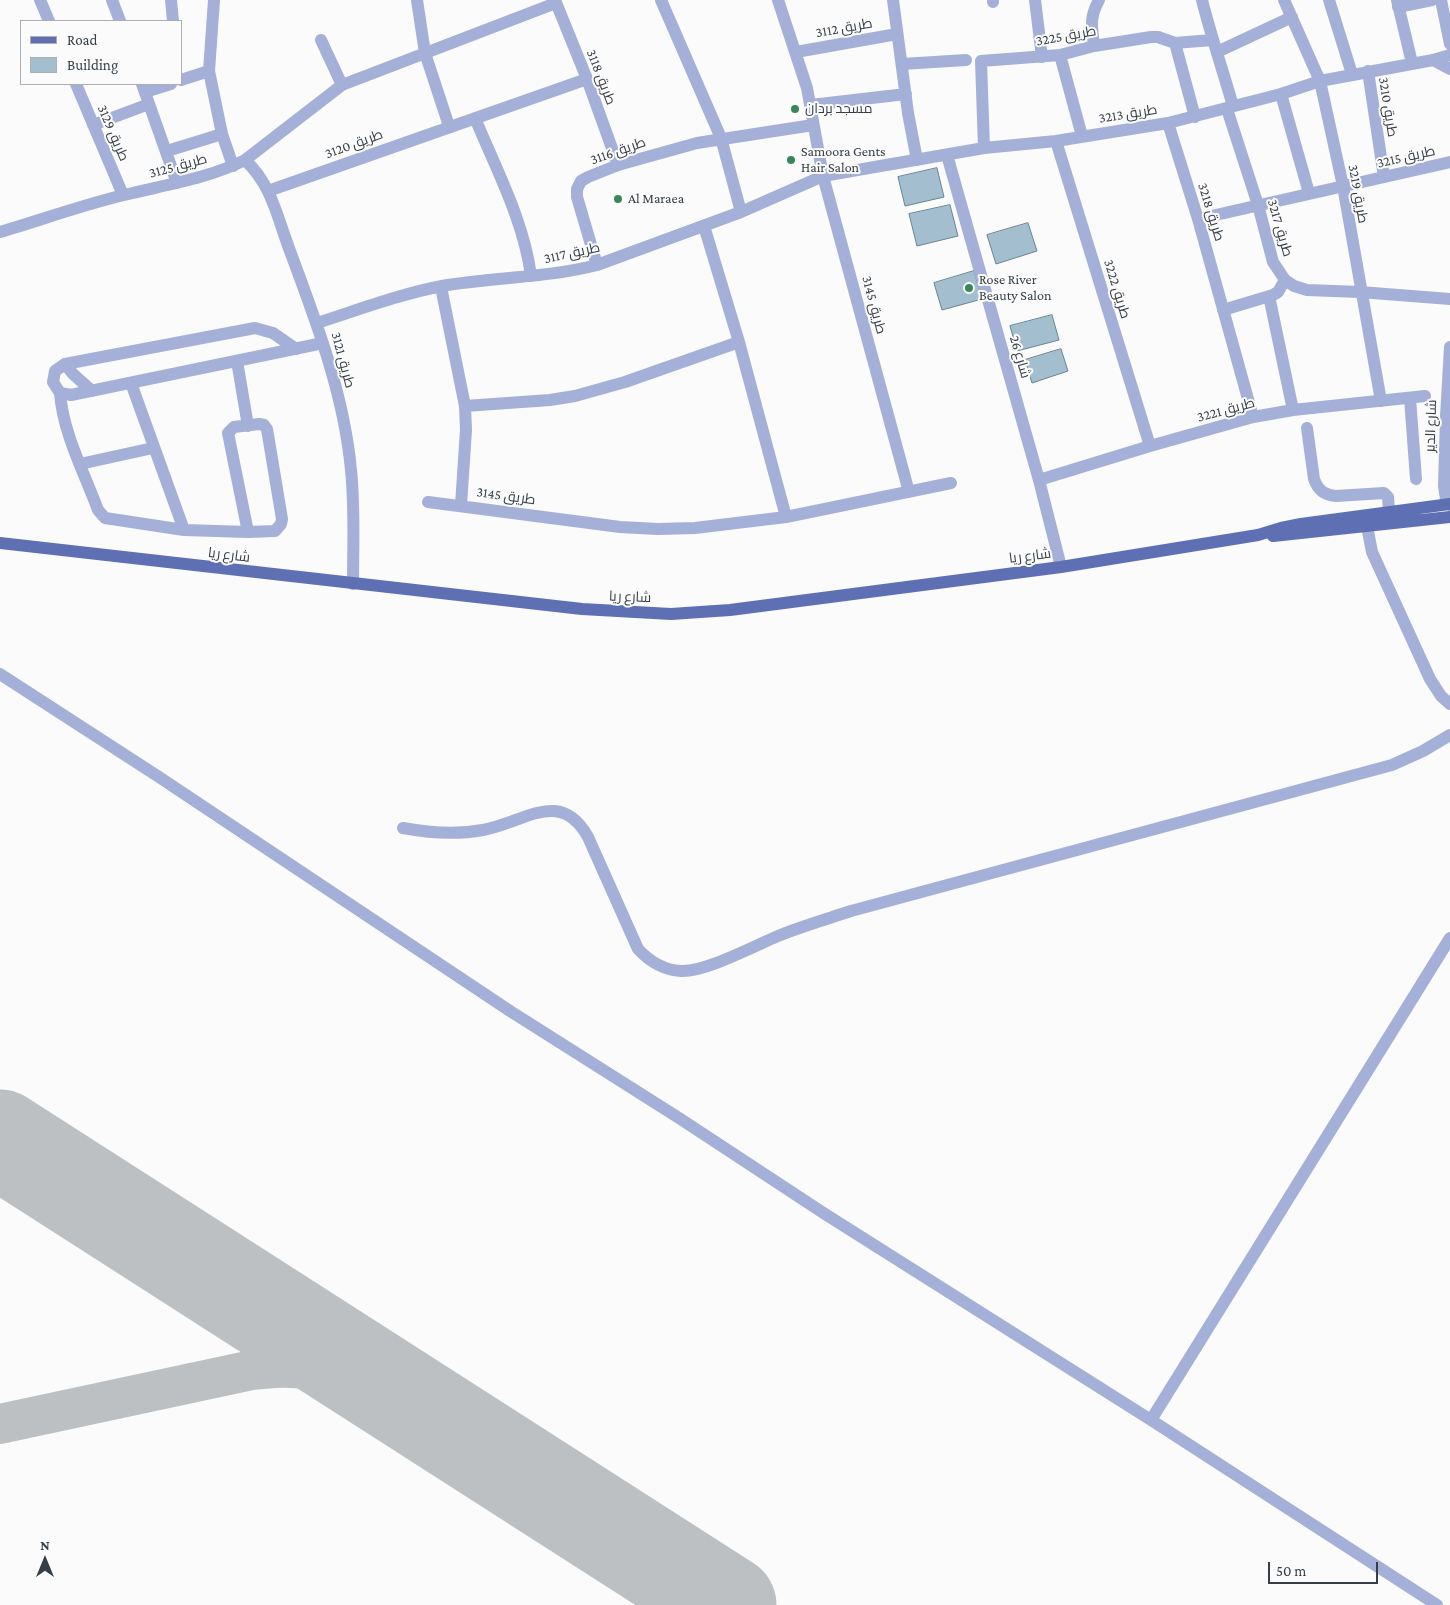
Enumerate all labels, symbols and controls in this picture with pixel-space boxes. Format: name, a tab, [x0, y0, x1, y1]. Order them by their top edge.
street label: طريق 3112	[814, 15, 874, 41]
legend	[20, 20, 182, 85]
street label: طريق 3225	[1034, 22, 1098, 50]
text: Road	[67, 32, 97, 48]
street label: طريق 3118	[583, 47, 619, 107]
text: Building	[67, 57, 118, 73]
street label: طريق 3210	[1375, 76, 1401, 138]
place label: مسجد بردان	[805, 101, 872, 117]
street label: طريق 3213	[1097, 101, 1159, 127]
street label: طريق 3129	[94, 102, 132, 164]
marker: مسجد بردان	[789, 103, 801, 115]
street label: طريق 3120	[323, 126, 385, 162]
street label: طريق 3116	[588, 134, 648, 168]
street label: طريق 3215	[1375, 142, 1437, 172]
place label: Samoora Gents Hair Salon	[801, 144, 886, 176]
street label: طريق 3125	[147, 150, 209, 182]
marker: Samoora Gents Hair Salon	[785, 154, 797, 166]
street label: طريق 3219	[1345, 163, 1371, 225]
street label: طريق 3218	[1194, 181, 1228, 243]
place label: Al Maraea	[628, 191, 684, 207]
marker: Al Maraea	[612, 193, 624, 205]
street label: طريق 3217	[1264, 197, 1296, 259]
street label: طريق 3117	[542, 239, 602, 267]
street label: طريق 3222	[1100, 257, 1134, 321]
place label: Rose River Beauty Salon	[979, 272, 1052, 304]
street label: طريق 3145	[858, 274, 890, 336]
marker: Rose River Beauty Salon	[963, 282, 975, 294]
street label: طريق 3121	[327, 330, 359, 390]
street label: شارع 26	[1006, 334, 1034, 380]
street label: طريق 3221	[1195, 394, 1257, 426]
street label: شارع الدير	[1422, 399, 1440, 453]
street label: طريق 3145	[475, 484, 537, 508]
street label: شارع ريا	[207, 544, 251, 566]
street label: شارع ريا	[1008, 545, 1052, 567]
street label: شارع ريا	[609, 588, 651, 606]
north arrow	[20, 1535, 70, 1585]
text: N	[40, 1537, 50, 1553]
scale bar	[1270, 1552, 1380, 1584]
text: 50 m	[1276, 1563, 1306, 1579]

